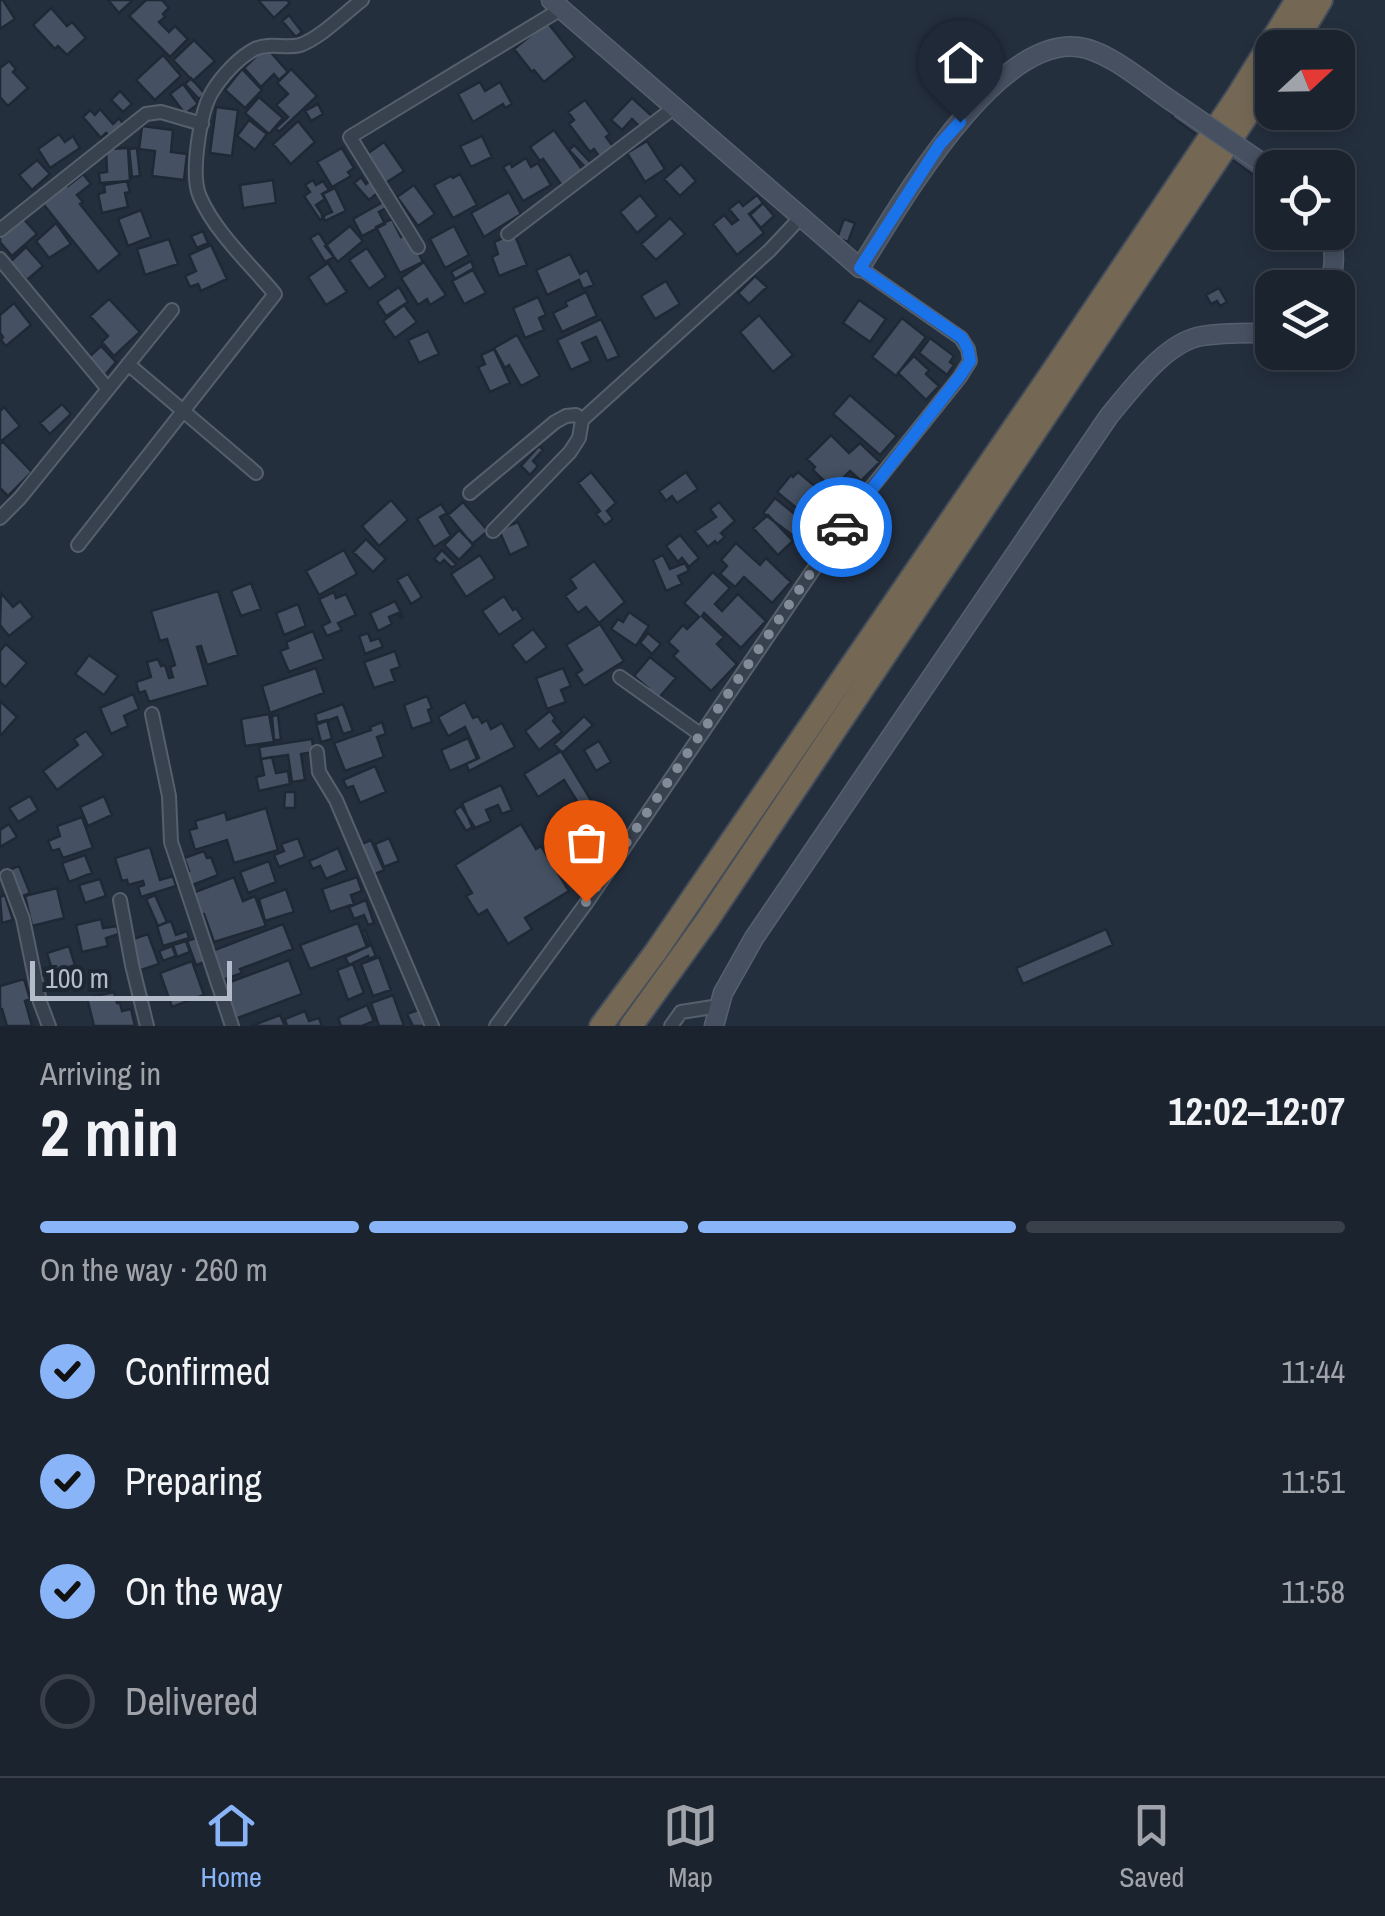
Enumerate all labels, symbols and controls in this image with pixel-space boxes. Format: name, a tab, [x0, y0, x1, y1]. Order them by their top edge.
pin	[918, 20, 1003, 123]
north arrow	[1255, 30, 1355, 130]
map controls	[1255, 30, 1355, 370]
icon: home	[933, 35, 988, 90]
button: locate	[1255, 150, 1355, 250]
button: layers	[1255, 270, 1355, 370]
courier	[792, 477, 892, 577]
icon: car	[815, 500, 870, 555]
pin	[544, 800, 629, 903]
icon: bag	[559, 815, 614, 870]
scale bar	[30, 956, 232, 1000]
text: 100 m	[45, 959, 109, 997]
text: Arriving in	[40, 1052, 161, 1095]
text: 12:02–12:07	[1168, 1086, 1345, 1137]
text: 2 min	[40, 1089, 179, 1176]
text: On the way · 260 m	[40, 1248, 268, 1291]
icon: check	[40, 1344, 95, 1399]
text: Confirmed	[125, 1346, 270, 1397]
text: 11:44	[1281, 1350, 1345, 1393]
icon: check	[40, 1454, 95, 1509]
text: Preparing	[125, 1456, 262, 1507]
text: 11:51	[1281, 1460, 1345, 1503]
icon: check	[40, 1564, 95, 1619]
text: On the way	[125, 1566, 283, 1617]
text: 11:58	[1281, 1570, 1345, 1613]
text: Delivered	[125, 1676, 258, 1727]
tab: Home	[201, 1798, 262, 1896]
tab: Map	[663, 1798, 718, 1896]
tab: Saved	[1119, 1798, 1184, 1896]

